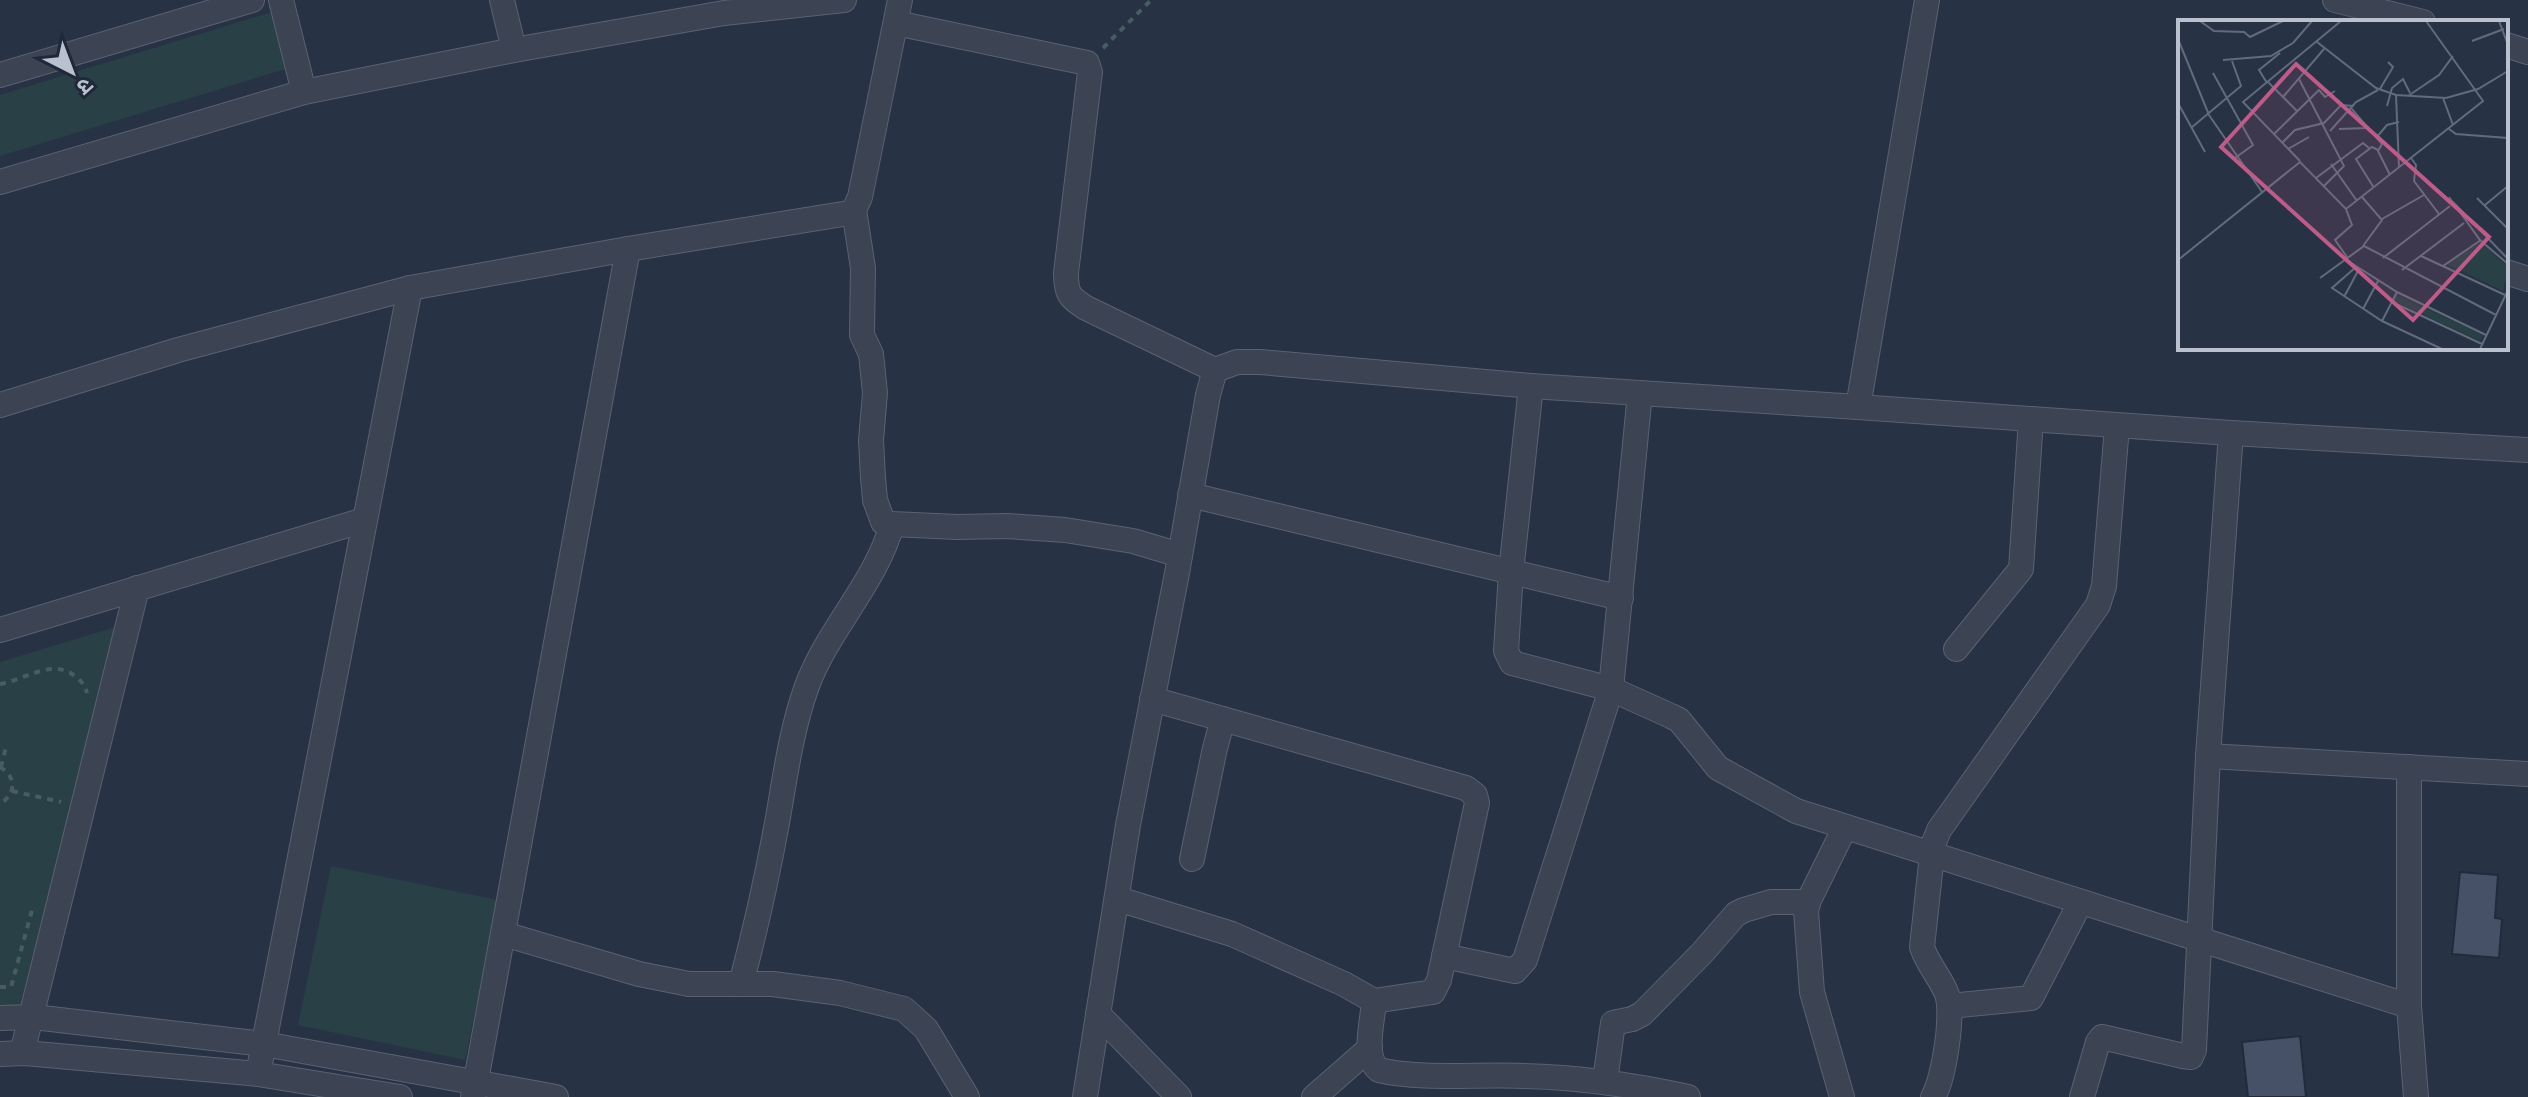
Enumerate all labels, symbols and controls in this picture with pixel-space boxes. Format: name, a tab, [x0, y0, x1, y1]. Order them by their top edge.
inset map	[2178, 20, 2508, 350]
north arrow	[32, 32, 112, 112]
text: उ	[71, 73, 100, 102]

